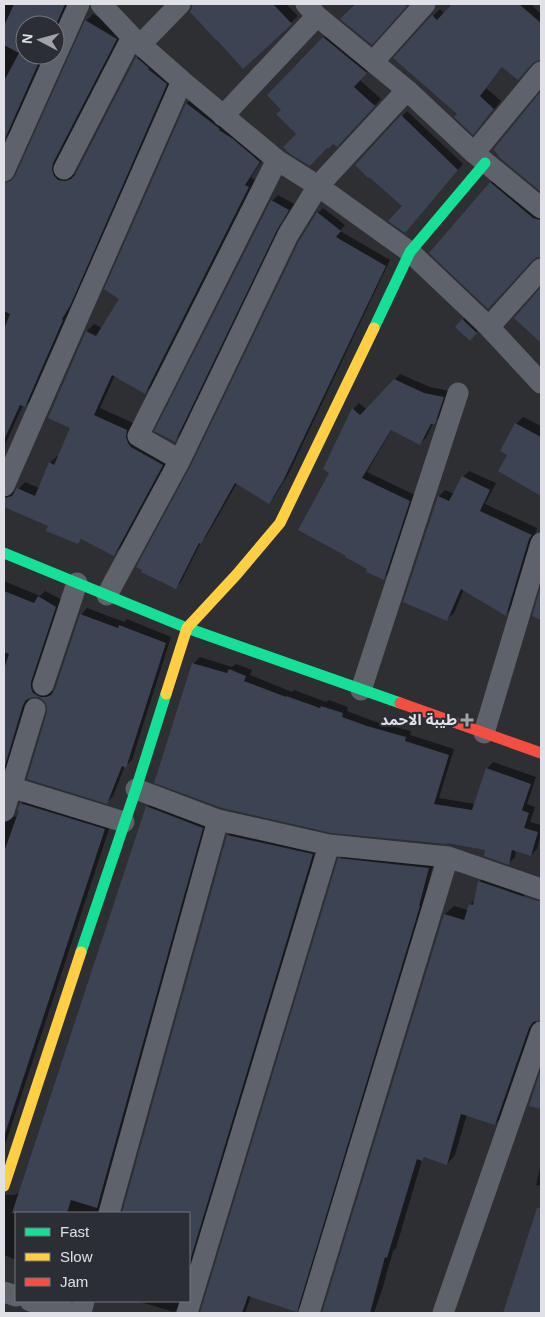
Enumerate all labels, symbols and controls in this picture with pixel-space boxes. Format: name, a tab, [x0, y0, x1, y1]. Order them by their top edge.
north arrow	[15, 15, 65, 65]
text: N	[19, 33, 36, 45]
place label: طيبة الاحمد	[381, 711, 457, 728]
marker: طيبة الاحمد	[461, 714, 473, 726]
legend	[15, 1212, 190, 1302]
text: Fast	[60, 1223, 90, 1240]
text: Slow	[60, 1248, 93, 1265]
text: Jam	[60, 1273, 88, 1290]

